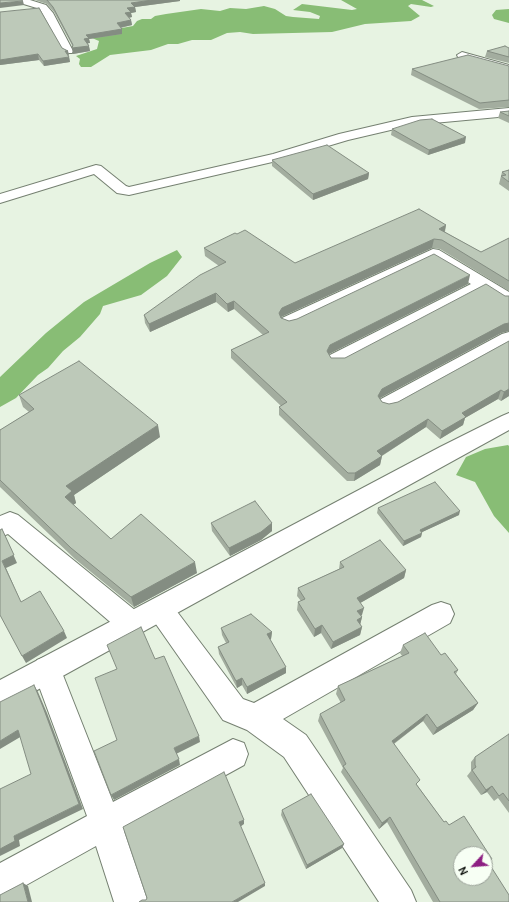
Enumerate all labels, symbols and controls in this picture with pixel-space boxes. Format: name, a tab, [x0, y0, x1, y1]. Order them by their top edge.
north arrow	[453, 846, 493, 886]
text: N	[455, 864, 471, 877]

